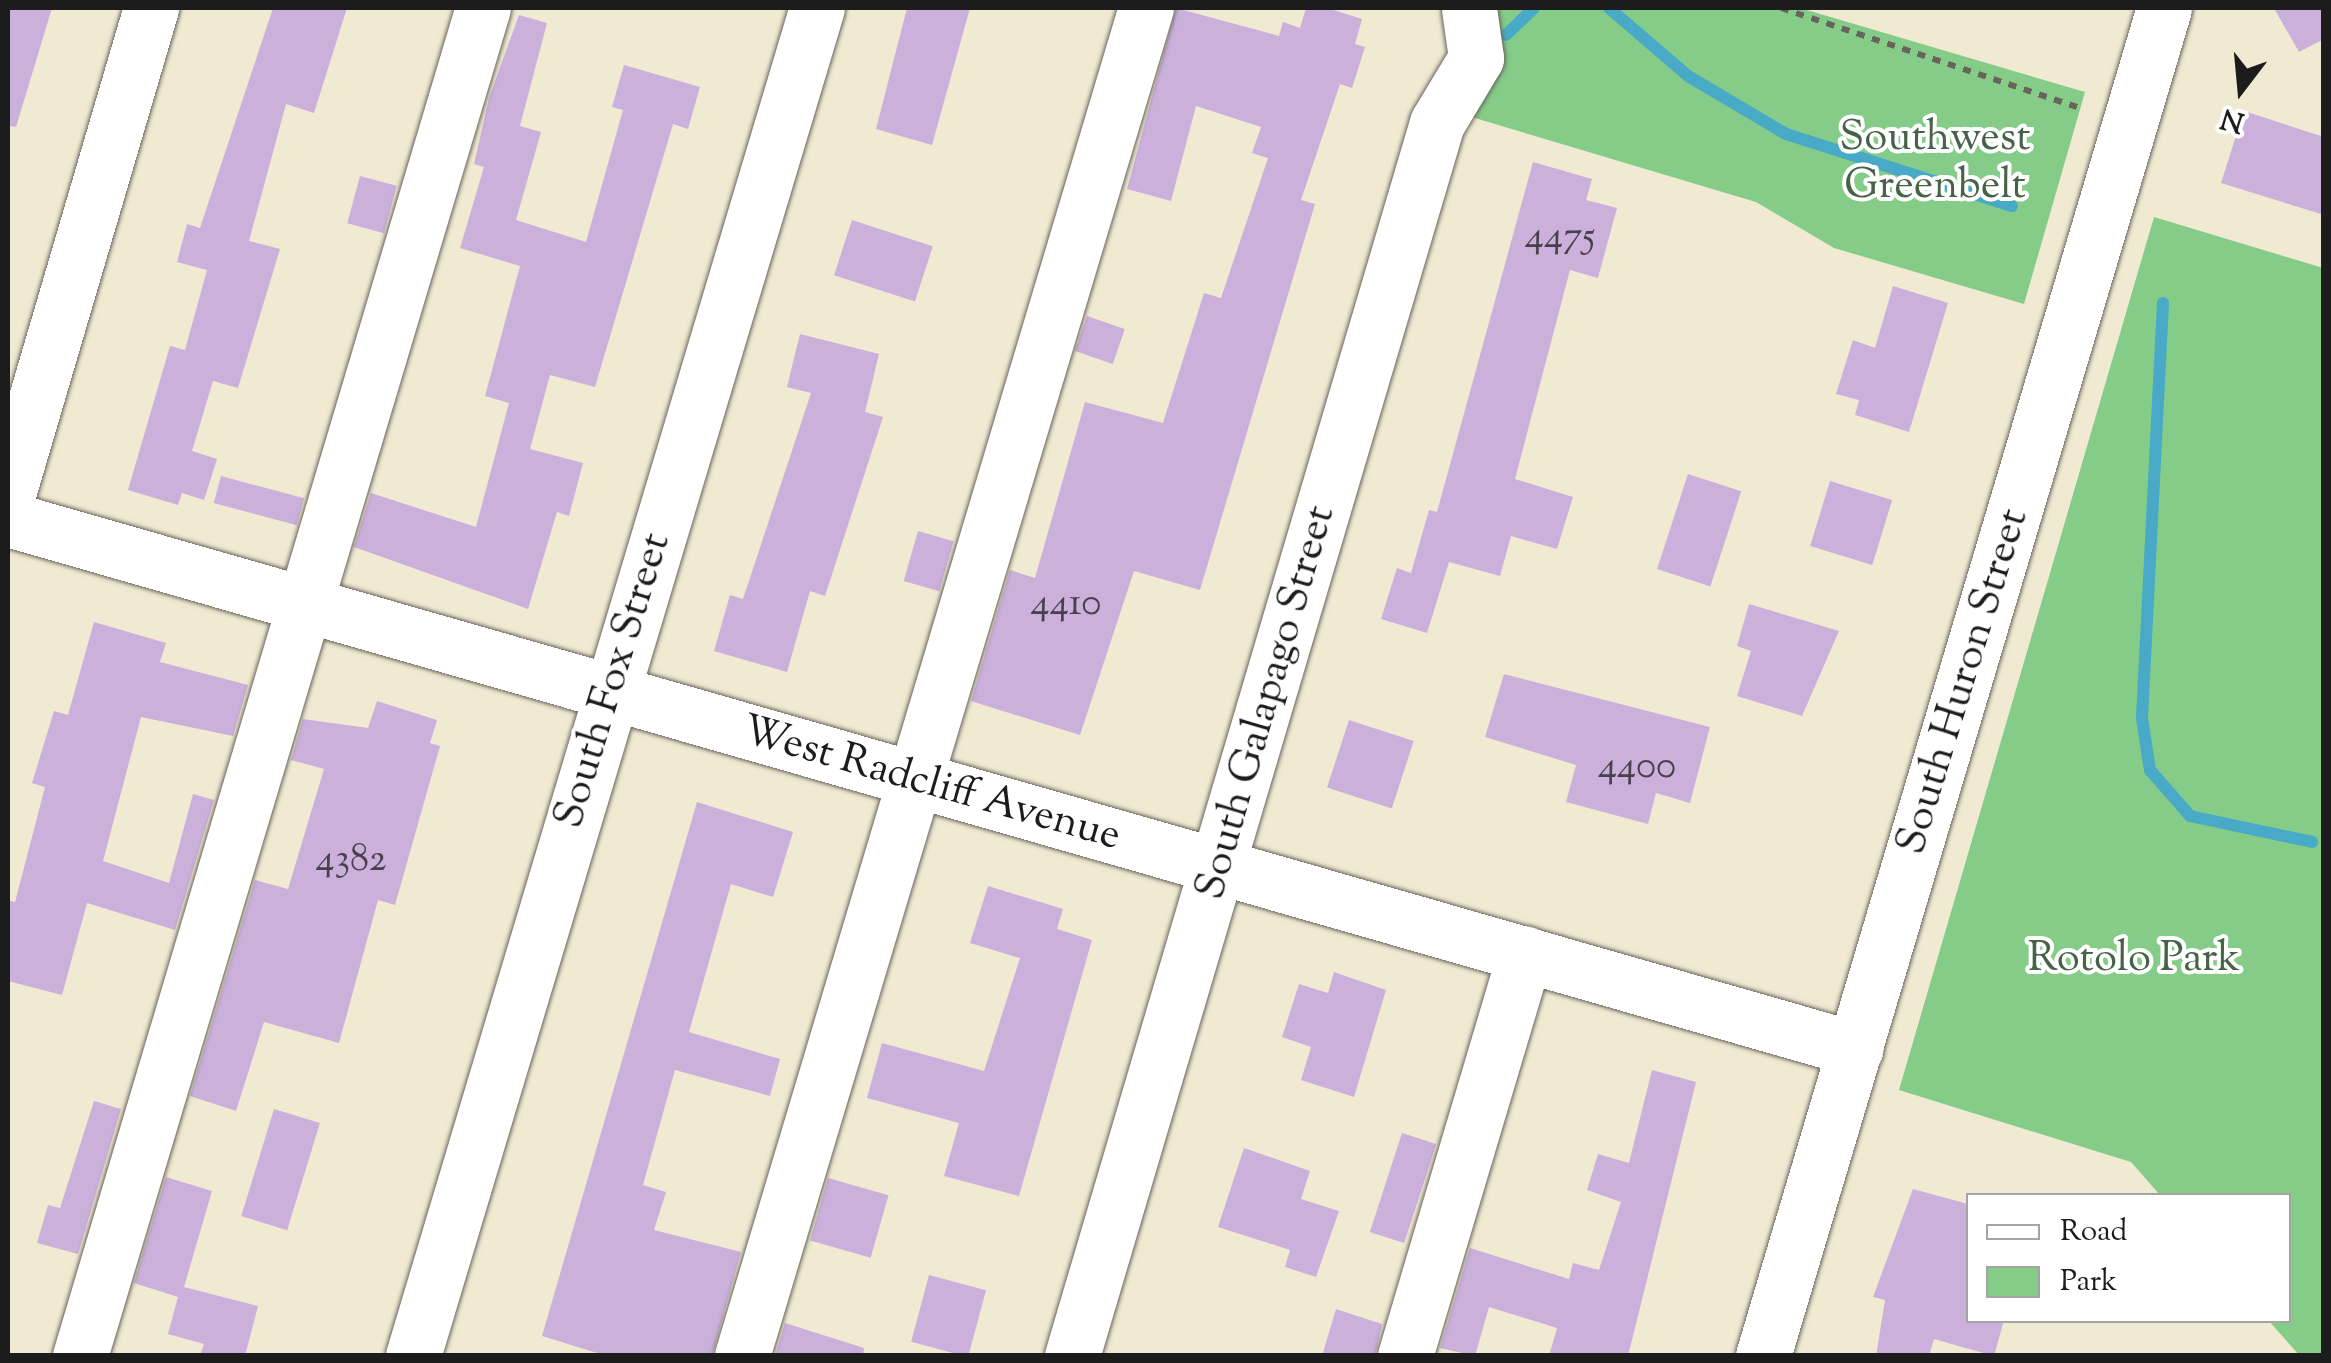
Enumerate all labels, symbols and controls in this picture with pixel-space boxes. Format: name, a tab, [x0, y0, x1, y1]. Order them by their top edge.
north arrow	[2191, 40, 2291, 140]
text: N	[2216, 97, 2249, 141]
park label: Southwest Greenbelt	[1839, 114, 2031, 212]
house number: 4475	[1525, 216, 1595, 262]
street label: South Galapago Street	[1187, 500, 1347, 906]
street label: South Huron Street	[1887, 503, 2041, 861]
street label: South Fox Street	[545, 527, 683, 835]
house number: 4410	[1031, 583, 1101, 629]
street label: West Radcliff Avenue	[736, 707, 1126, 863]
house number: 4400	[1598, 746, 1676, 792]
house number: 4382	[316, 839, 386, 885]
park label: Rotolo Park	[2028, 935, 2240, 985]
legend	[1966, 1193, 2291, 1323]
text: Road	[2060, 1211, 2127, 1254]
text: Park	[2060, 1261, 2117, 1304]

